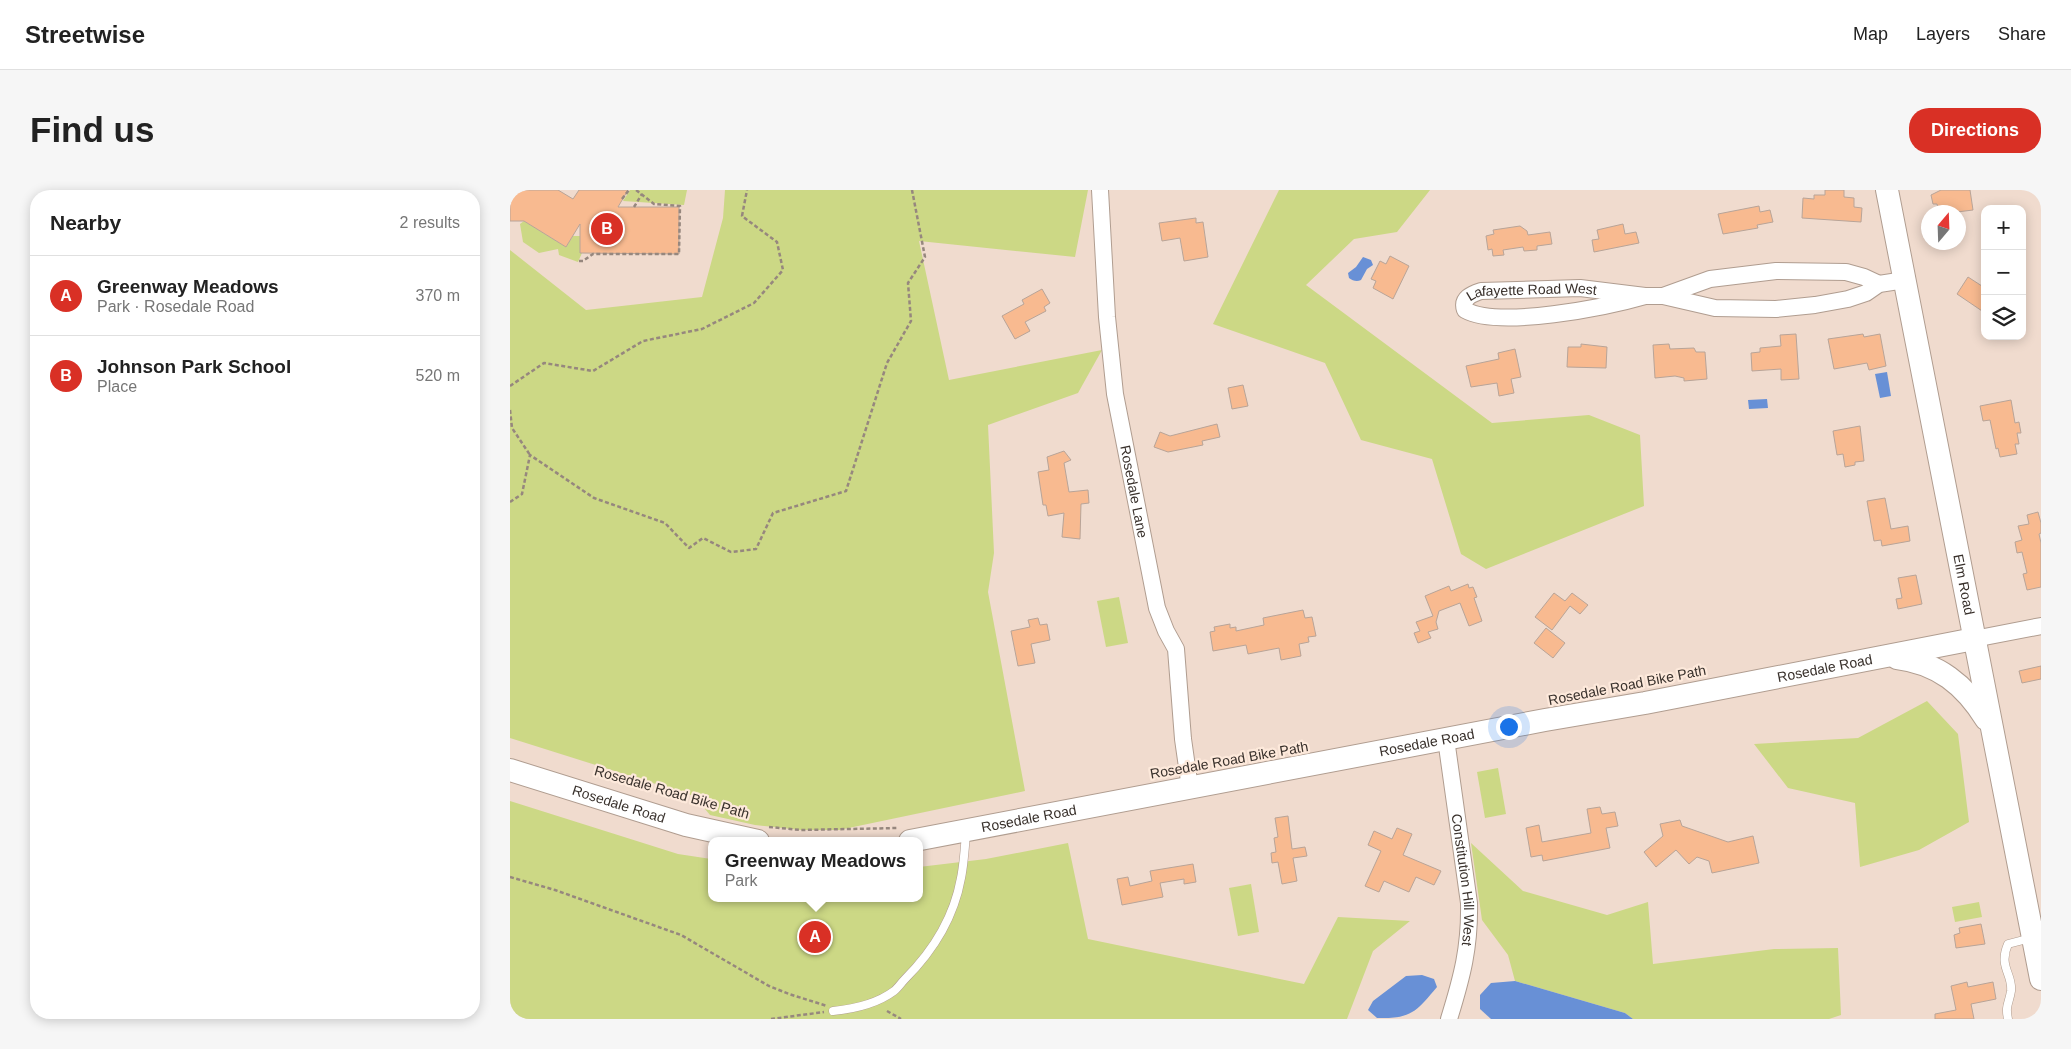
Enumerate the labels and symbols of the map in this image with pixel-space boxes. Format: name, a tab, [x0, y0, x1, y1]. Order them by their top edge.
north arrow	[1921, 205, 1966, 250]
pin: B	[591, 210, 623, 248]
street label: Lafayette Road West	[1463, 280, 1598, 304]
street label: Rosedale Lane	[1117, 444, 1151, 540]
street label: Elm Road	[1950, 553, 1978, 616]
street label: Rosedale Road	[1776, 651, 1874, 685]
street label: Rosedale Road Bike Path	[1547, 662, 1707, 708]
your location	[1496, 714, 1522, 740]
street label: Rosedale Road	[1378, 726, 1476, 759]
street label: Rosedale Road Bike Path	[1149, 738, 1309, 782]
street label: Rosedale Road Bike Path	[593, 762, 751, 822]
street label: Rosedale Road	[570, 782, 668, 826]
street label: Rosedale Road	[980, 801, 1078, 835]
street label: Constitution Hill West	[1449, 813, 1477, 947]
pin: A	[799, 918, 831, 956]

